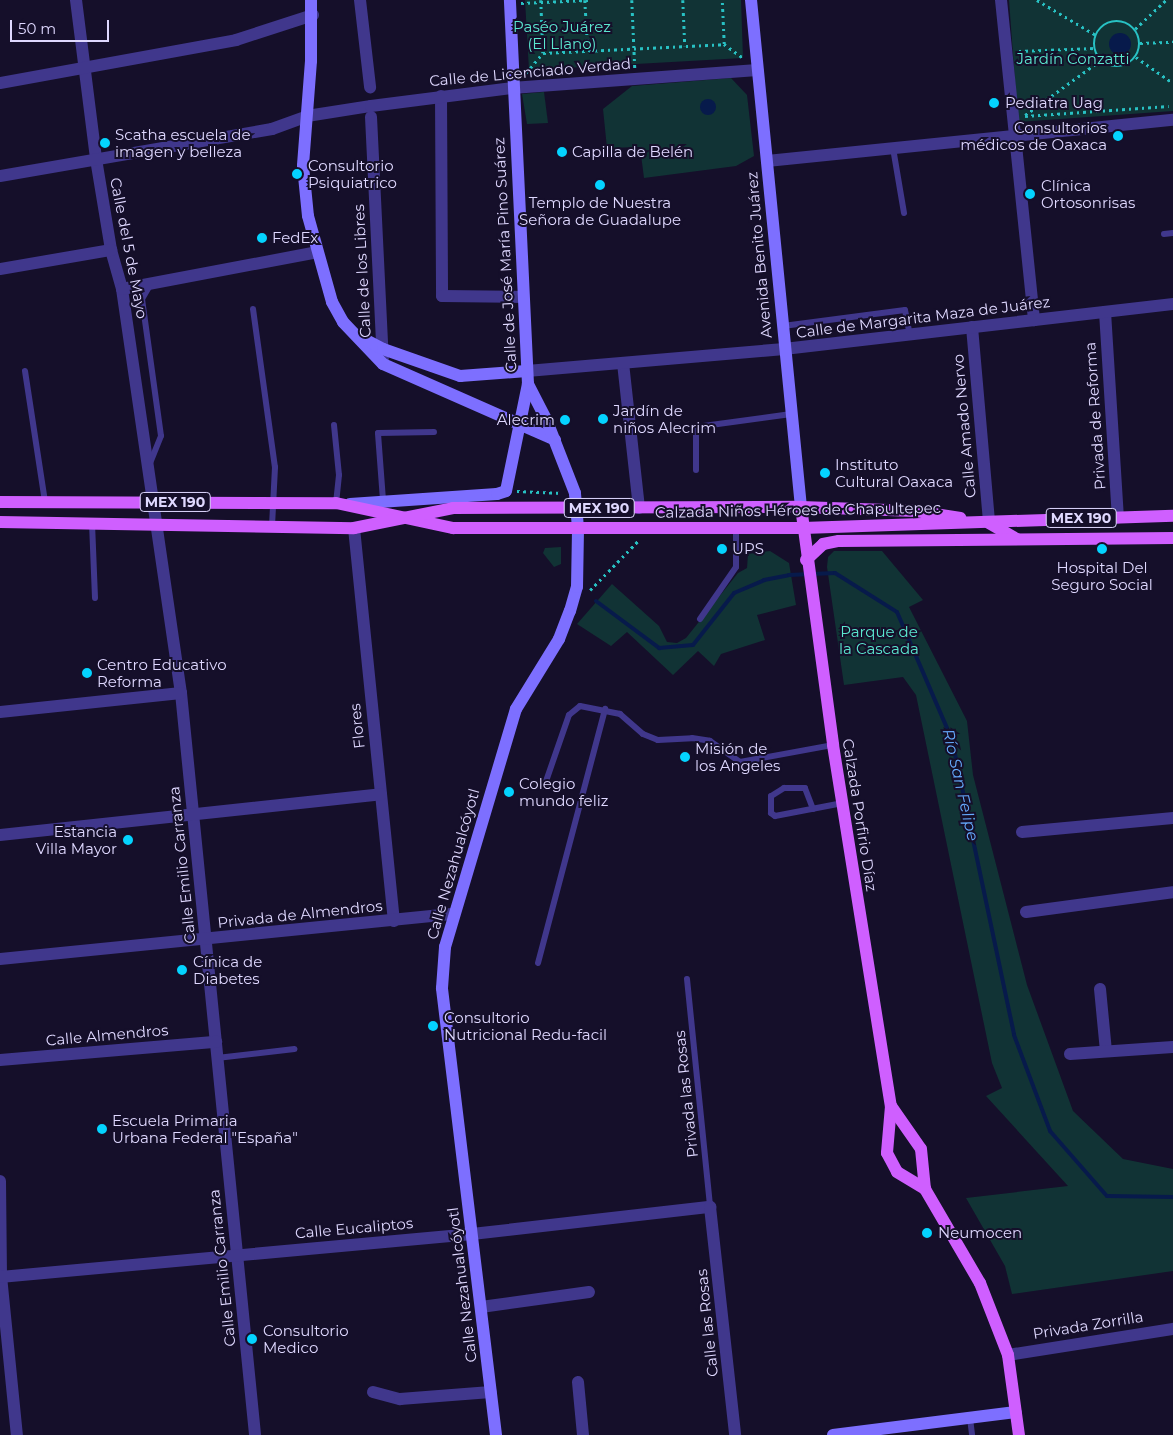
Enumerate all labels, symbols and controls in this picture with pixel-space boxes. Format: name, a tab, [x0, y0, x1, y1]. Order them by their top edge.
scale bar	[12, 10, 111, 42]
park label: Paséo Juárez (El Llano)	[513, 17, 611, 52]
text: 50 m	[18, 19, 56, 38]
park label: Jardín Conzatti	[1017, 50, 1129, 68]
street label: Calle de Licenciado Verdad	[428, 54, 632, 90]
place label: Pediatra Uag	[1005, 94, 1103, 112]
marker: Pediatra Uag	[987, 96, 1001, 110]
place label: Consultorios médicos de Oaxaca	[960, 118, 1107, 153]
place label: Scatha escuela de imagen y belleza	[115, 125, 251, 160]
marker: Consultorios médicos de Oaxaca	[1111, 129, 1125, 143]
marker: Scatha escuela de imagen y belleza	[99, 137, 111, 149]
street label: Calle de José María Pino Suárez	[490, 137, 520, 373]
place label: Capilla de Belén	[572, 143, 693, 161]
marker: Capilla de Belén	[556, 146, 568, 158]
place label: Consultorio Psiquiatrico	[308, 156, 397, 191]
marker: Consultorio Psiquiatrico	[290, 167, 304, 181]
street label: Avenida Benito Juárez	[743, 171, 775, 339]
street label: Calle del 5 de Mayo	[106, 176, 152, 320]
place label: Clínica Ortosonrisas	[1041, 176, 1135, 211]
marker: Templo de Nuestra Señora de Guadalupe	[594, 179, 606, 191]
marker: Clínica Ortosonrisas	[1023, 187, 1037, 201]
place label: Templo de Nuestra Señora de Guadalupe	[519, 193, 681, 228]
street label: Calle de los Libres	[350, 204, 374, 338]
place label: FedEx	[272, 229, 318, 247]
marker: FedEx	[256, 232, 268, 244]
street label: Calle de Margarita Maza de Juárez	[795, 292, 1051, 342]
street label: Privada de Reforma	[1081, 342, 1109, 490]
street label: Calle Amado Nervo	[949, 353, 979, 499]
place label: Jardín de niños Alecrim	[613, 401, 716, 436]
place label: Alecrim	[497, 411, 555, 429]
marker: Jardín de niños Alecrim	[597, 413, 609, 425]
marker: Alecrim	[559, 414, 571, 426]
place label: Instituto Cultural Oaxaca	[835, 455, 953, 490]
marker: Instituto Cultural Oaxaca	[819, 467, 831, 479]
road number: MEX 190	[139, 491, 211, 514]
road number: MEX 190	[563, 496, 635, 520]
street label: Calzada Niños Héroes de Chapultepec	[655, 499, 941, 521]
road number: MEX 190	[1045, 506, 1117, 530]
place label: UPS	[732, 540, 764, 558]
marker: Hospital Del Seguro Social	[1095, 542, 1109, 556]
marker: UPS	[716, 543, 728, 555]
place label: Hospital Del Seguro Social	[1051, 558, 1153, 593]
park label: Parque de la Cascada	[839, 622, 919, 657]
place label: Centro Educativo Reforma	[97, 655, 227, 690]
marker: Centro Educativo Reforma	[81, 667, 93, 679]
street label: Flores	[346, 703, 368, 749]
water label: Río San Felipe	[938, 727, 982, 843]
street label: Calzada Porfirio Díaz	[839, 737, 881, 893]
place label: Misión de los Angeles	[695, 739, 780, 774]
marker: Misión de los Angeles	[679, 751, 691, 763]
place label: Colegio mundo feliz	[519, 774, 608, 809]
street label: Calle Emilio Carranza	[165, 785, 199, 945]
street label: Calle Nezahualcóyotl	[423, 786, 483, 942]
marker: Colegio mundo feliz	[503, 786, 515, 798]
place label: Estancia Villa Mayor	[36, 822, 117, 857]
marker: Estancia Villa Mayor	[121, 833, 135, 847]
street label: Privada de Almendros	[217, 896, 383, 932]
place label: Cínica de Diabetes	[193, 952, 262, 987]
marker: Cínica de Diabetes	[175, 963, 189, 977]
place label: Consultorio Nutricional Redu-facil	[444, 1008, 607, 1043]
marker: Consultorio Nutricional Redu-facil	[426, 1019, 440, 1033]
street label: Calle Almendros	[45, 1021, 169, 1049]
street label: Privada las Rosas	[670, 1029, 702, 1159]
place label: Escuela Primaria Urbana Federal "España"	[112, 1111, 298, 1146]
marker: Escuela Primaria Urbana Federal "España"	[96, 1123, 108, 1135]
street label: Calle Emilio Carranza	[205, 1188, 239, 1348]
street label: Calle Nezahualcóyotl	[444, 1206, 480, 1364]
street label: Calle Eucaliptos	[294, 1214, 414, 1242]
place label: Neumocen	[938, 1224, 1022, 1242]
marker: Neumocen	[920, 1226, 934, 1240]
street label: Calle las Rosas	[692, 1268, 722, 1378]
street label: Privada Zorrilla	[1031, 1307, 1145, 1343]
place label: Consultorio Medico	[263, 1321, 349, 1356]
marker: Consultorio Medico	[245, 1332, 259, 1346]

